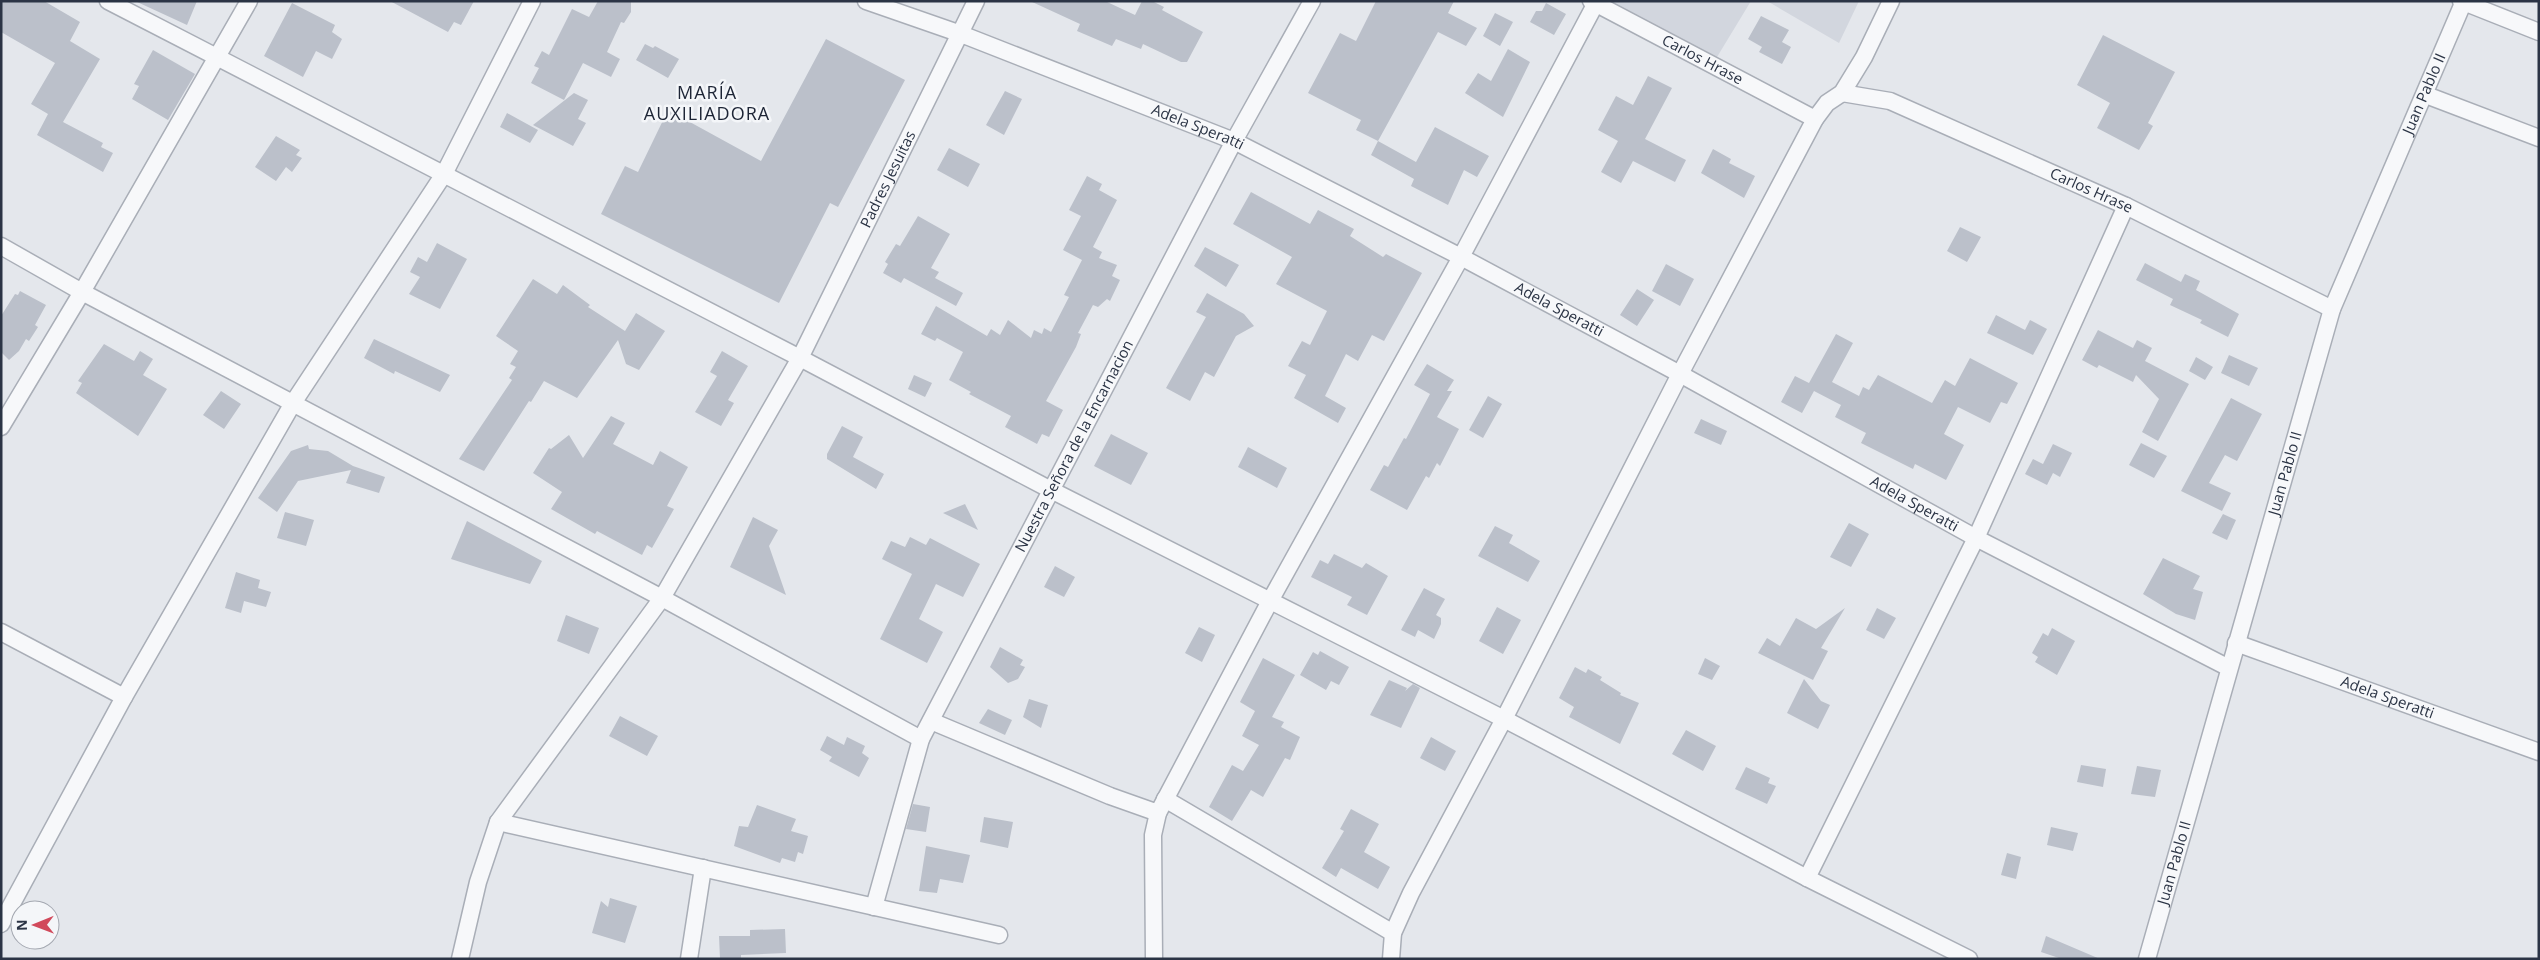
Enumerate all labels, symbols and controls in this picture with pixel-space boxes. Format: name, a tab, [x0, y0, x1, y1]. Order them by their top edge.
street label: Carlos Hrase	[1659, 29, 1747, 88]
street label: Juan Pablo II	[2396, 50, 2450, 139]
district label: MARÍA AUXILIADORA	[644, 80, 770, 125]
street label: Adela Speratti	[1149, 99, 1248, 154]
street label: Padres Jesuitas	[855, 127, 920, 231]
street label: Carlos Hrase	[2047, 162, 2137, 217]
street label: Adela Speratti	[1512, 277, 1608, 340]
street label: Nuestra Señora de la Encarnacion	[1010, 336, 1137, 555]
street label: Juan Pablo II	[2262, 429, 2306, 519]
street label: Adela Speratti	[1867, 471, 1963, 536]
street label: Adela Speratti	[2338, 671, 2437, 723]
street label: Juan Pablo II	[2151, 818, 2195, 909]
north arrow	[10, 900, 60, 950]
text: N	[12, 919, 31, 931]

